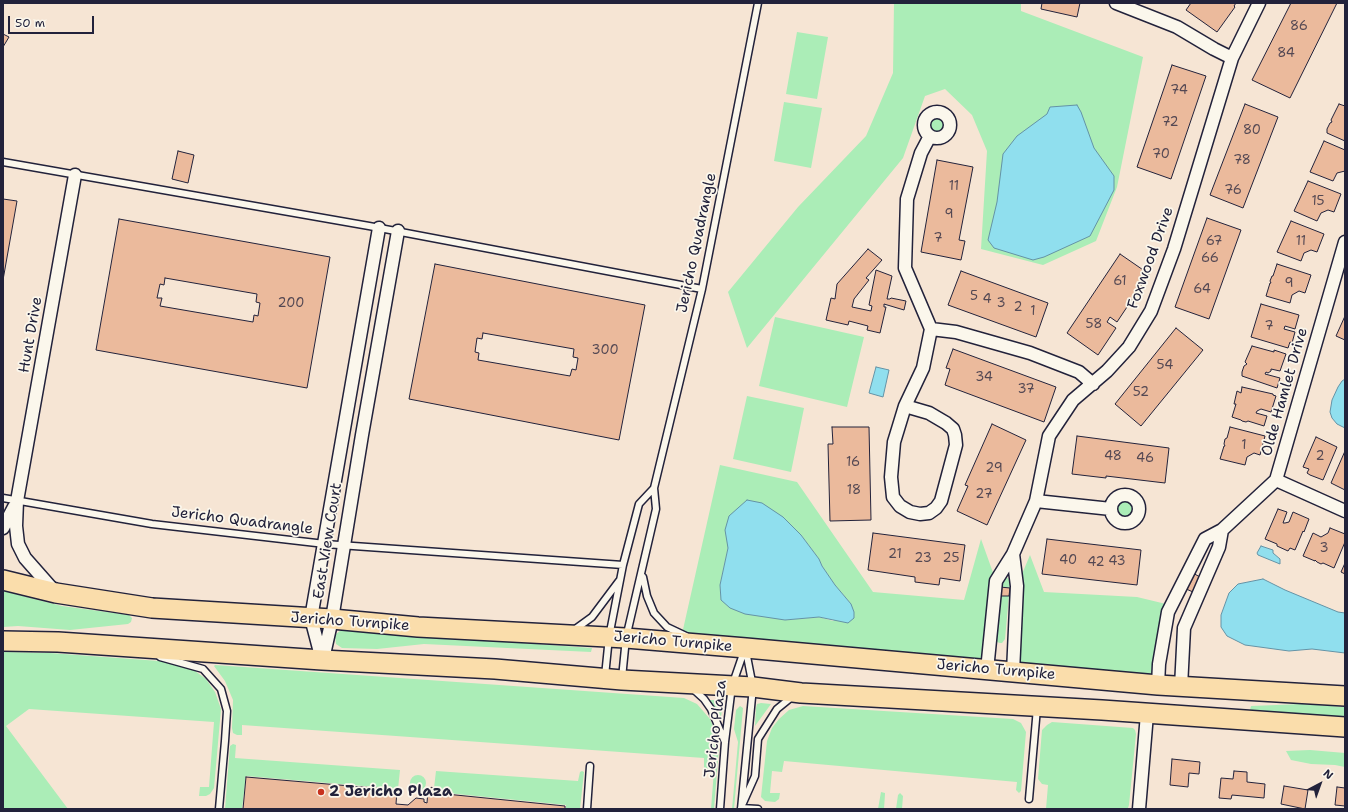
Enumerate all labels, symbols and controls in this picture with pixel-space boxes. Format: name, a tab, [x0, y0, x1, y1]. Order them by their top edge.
scale bar	[10, 8, 96, 34]
text: 50 m	[15, 15, 45, 31]
house number: 86	[1290, 19, 1308, 35]
house number: 84	[1277, 46, 1295, 62]
house number: 74	[1170, 83, 1188, 99]
house number: 72	[1161, 115, 1179, 131]
house number: 80	[1243, 123, 1261, 139]
house number: 70	[1152, 147, 1170, 163]
house number: 78	[1233, 153, 1251, 169]
street label: Jericho Quadrangle	[673, 171, 721, 315]
house number: 11	[949, 179, 959, 195]
house number: 76	[1224, 183, 1242, 199]
house number: 15	[1311, 194, 1325, 210]
street label: Foxwood Drive	[1124, 205, 1178, 311]
house number: 9	[944, 207, 954, 223]
house number: 7	[933, 231, 943, 247]
house number: 67	[1206, 234, 1222, 250]
house number: 11	[1296, 234, 1306, 250]
house number: 66	[1201, 251, 1219, 267]
house number: 61	[1113, 274, 1127, 290]
house number: 9	[1284, 276, 1294, 292]
house number: 64	[1193, 282, 1211, 298]
house number: 5	[970, 289, 978, 305]
house number: 4	[982, 292, 992, 308]
street label: Hunt Drive	[15, 296, 47, 374]
house number: 200	[278, 296, 304, 312]
house number: 3	[996, 296, 1006, 312]
house number: 2	[1013, 300, 1023, 316]
house number: 1	[1030, 304, 1036, 320]
house number: 58	[1086, 317, 1102, 333]
house number: 7	[1264, 319, 1274, 335]
street label: Olde Hamlet Drive	[1258, 326, 1312, 458]
house number: 300	[592, 343, 618, 359]
house number: 54	[1157, 358, 1173, 374]
house number: 34	[975, 370, 993, 386]
house number: 37	[1017, 382, 1035, 398]
house number: 52	[1133, 385, 1149, 401]
house number: 1	[1241, 438, 1247, 454]
house number: 48	[1104, 449, 1122, 465]
house number: 2	[1315, 449, 1325, 465]
house number: 46	[1136, 451, 1154, 467]
house number: 16	[846, 455, 860, 471]
house number: 29	[985, 461, 1003, 477]
street label: East View Court	[310, 482, 346, 600]
house number: 18	[847, 483, 861, 499]
house number: 27	[975, 487, 993, 503]
street label: Jericho Quadrangle	[170, 503, 314, 539]
house number: 3	[1319, 541, 1329, 557]
house number: 21	[888, 547, 902, 563]
house number: 23	[914, 551, 932, 567]
house number: 25	[943, 551, 959, 567]
house number: 40	[1059, 553, 1077, 569]
house number: 43	[1108, 554, 1126, 570]
house number: 42	[1087, 555, 1105, 571]
street label: Jericho Turnpike	[290, 609, 410, 635]
street label: Jericho Turnpike	[613, 628, 733, 656]
street label: Jericho Turnpike	[936, 656, 1056, 684]
street label: Jericho Plaza	[701, 679, 731, 779]
north arrow	[1300, 764, 1340, 804]
text: N	[1320, 766, 1336, 783]
place label: 2 Jericho Plaza	[329, 783, 452, 801]
marker: 2 Jericho Plaza	[316, 787, 326, 797]

